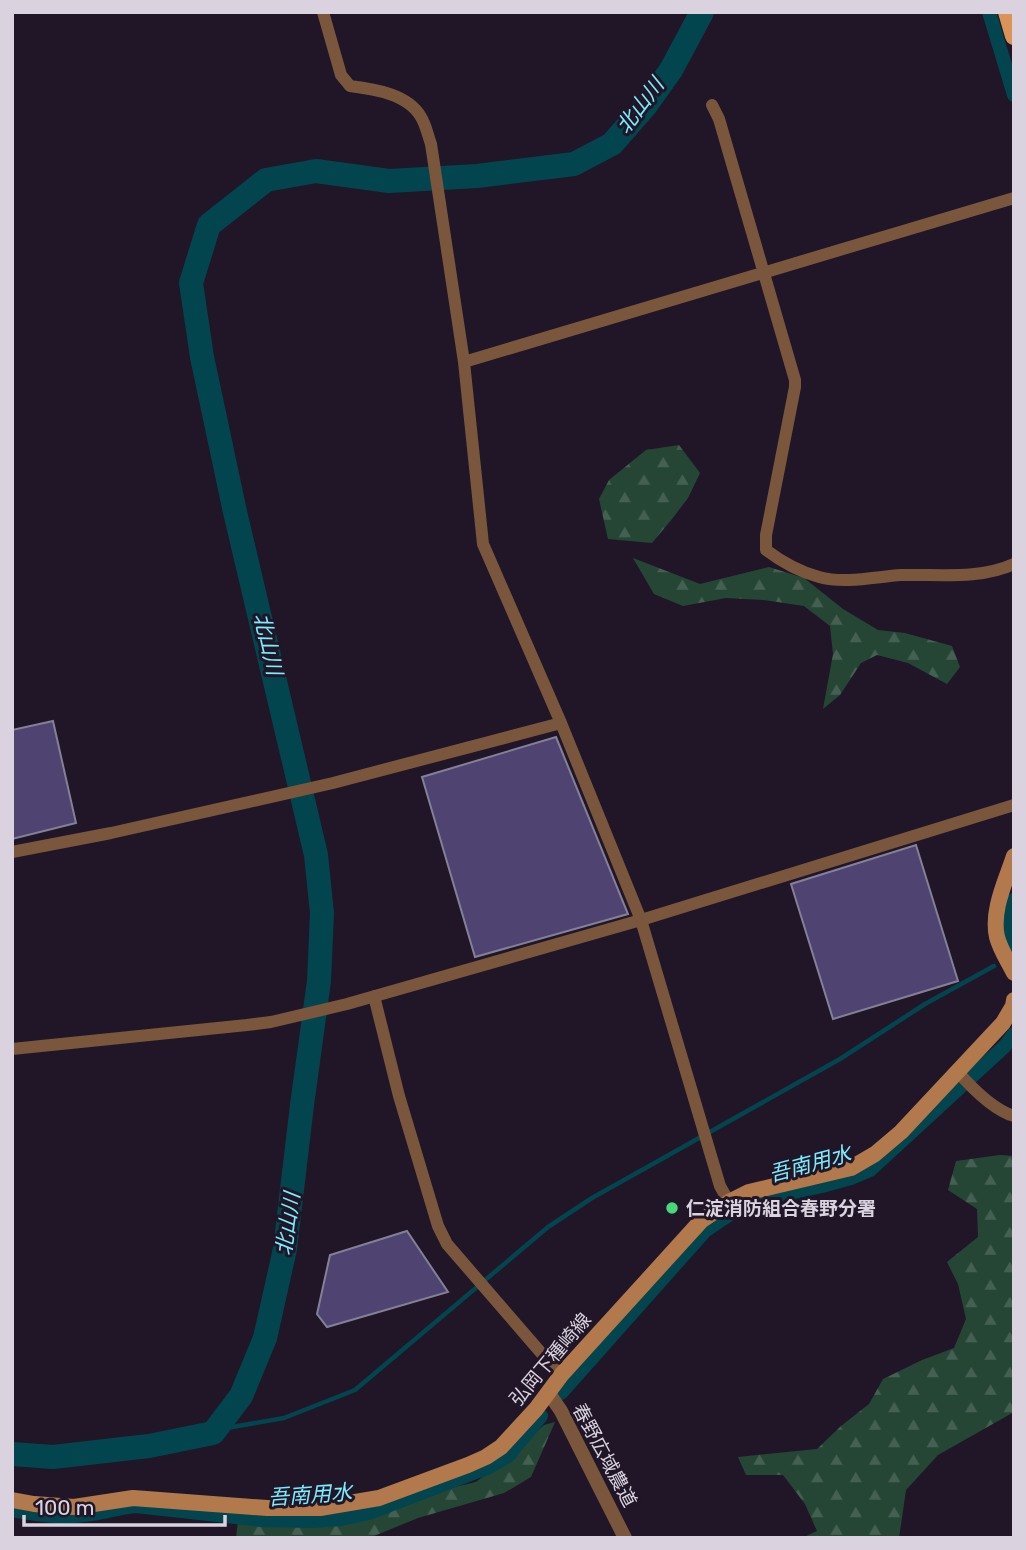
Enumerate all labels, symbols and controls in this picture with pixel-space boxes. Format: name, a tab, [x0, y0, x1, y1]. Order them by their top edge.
water label: 北山川	[611, 71, 670, 138]
water label: 北山川	[249, 610, 288, 679]
water label: 吾南用水	[766, 1140, 856, 1186]
water label: 北山川	[271, 1189, 305, 1257]
place label: 仁淀消防組合春野分署	[686, 1197, 876, 1220]
marker: 仁淀消防組合春野分署	[664, 1200, 680, 1216]
street label: 弘岡下種崎線	[505, 1308, 596, 1410]
street label: 春野広域農道	[568, 1400, 641, 1511]
water label: 吾南用水	[267, 1479, 355, 1510]
scale bar	[24, 1484, 226, 1528]
text: 100 m	[35, 1495, 94, 1520]

